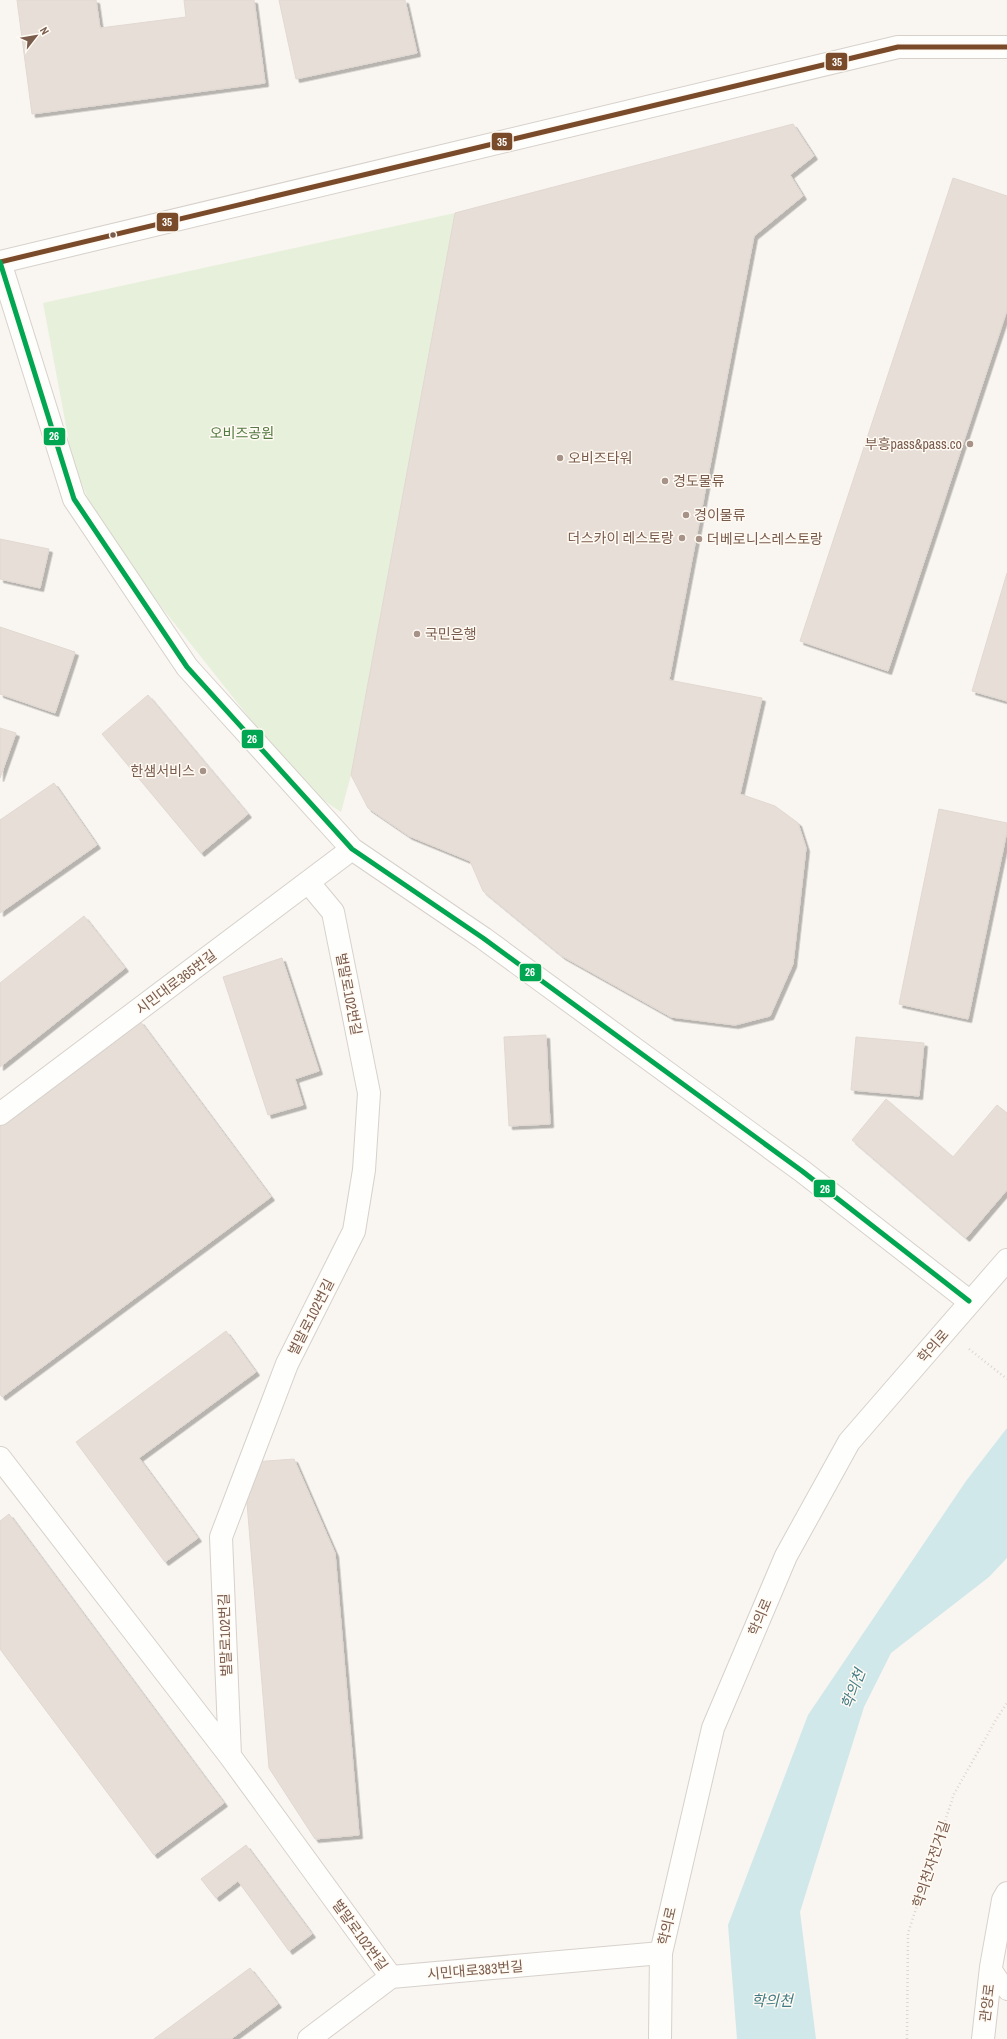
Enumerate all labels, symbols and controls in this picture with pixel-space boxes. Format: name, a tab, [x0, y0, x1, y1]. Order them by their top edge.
north arrow	[16, 16, 56, 56]
text: N	[37, 24, 52, 37]
line badge: 35	[825, 52, 848, 71]
text: 35	[832, 55, 842, 69]
line badge: 35	[491, 132, 513, 151]
text: 35	[497, 135, 507, 149]
line badge: 35	[156, 212, 179, 232]
text: 35	[162, 215, 172, 229]
unlabelled marker	[108, 230, 118, 240]
park label: 오비즈공원	[210, 424, 274, 442]
line badge: 26	[43, 427, 66, 446]
text: 26	[49, 429, 59, 443]
place label: 부흥pass&pass.co	[865, 435, 962, 453]
marker: 부흥pass&pass.co	[965, 439, 975, 449]
place label: 오비즈타워	[568, 449, 632, 467]
marker: 오비즈타워	[555, 453, 565, 463]
place label: 경도물류	[673, 472, 725, 490]
marker: 경도물류	[660, 476, 670, 486]
place label: 경이물류	[694, 506, 746, 524]
marker: 경이물류	[681, 510, 691, 520]
place label: 더스카이 레스토랑	[568, 529, 674, 547]
place label: 더베로니스레스토랑	[707, 530, 823, 548]
marker: 더스카이 레스토랑	[677, 533, 687, 543]
marker: 더베로니스레스토랑	[694, 534, 704, 544]
place label: 국민은행	[425, 625, 477, 643]
marker: 국민은행	[412, 629, 422, 639]
line badge: 26	[241, 729, 264, 749]
text: 26	[247, 732, 257, 746]
place label: 한샘서비스	[131, 762, 195, 780]
marker: 한샘서비스	[198, 766, 208, 776]
street label: 시민대로365번길	[132, 946, 220, 1018]
street label: 벌말로102번길	[332, 951, 366, 1037]
line badge: 26	[519, 963, 542, 982]
text: 26	[525, 965, 535, 979]
line badge: 26	[813, 1179, 836, 1198]
text: 26	[820, 1182, 830, 1196]
street label: 벌말로102번길	[284, 1276, 338, 1358]
street label: 학의로	[914, 1325, 953, 1366]
street label: 벌말로102번길	[215, 1593, 235, 1677]
street label: 학의로	[744, 1596, 776, 1638]
water label: 학의천	[836, 1664, 871, 1712]
street label: 학의천자전거길	[909, 1818, 953, 1910]
street label: 벌말로102번길	[328, 1896, 392, 1974]
street label: 학의로	[654, 1905, 680, 1947]
street label: 시민대로383번길	[426, 1957, 524, 1983]
street label: 관양로	[976, 1983, 998, 2023]
water label: 학의천	[751, 1990, 795, 2011]

